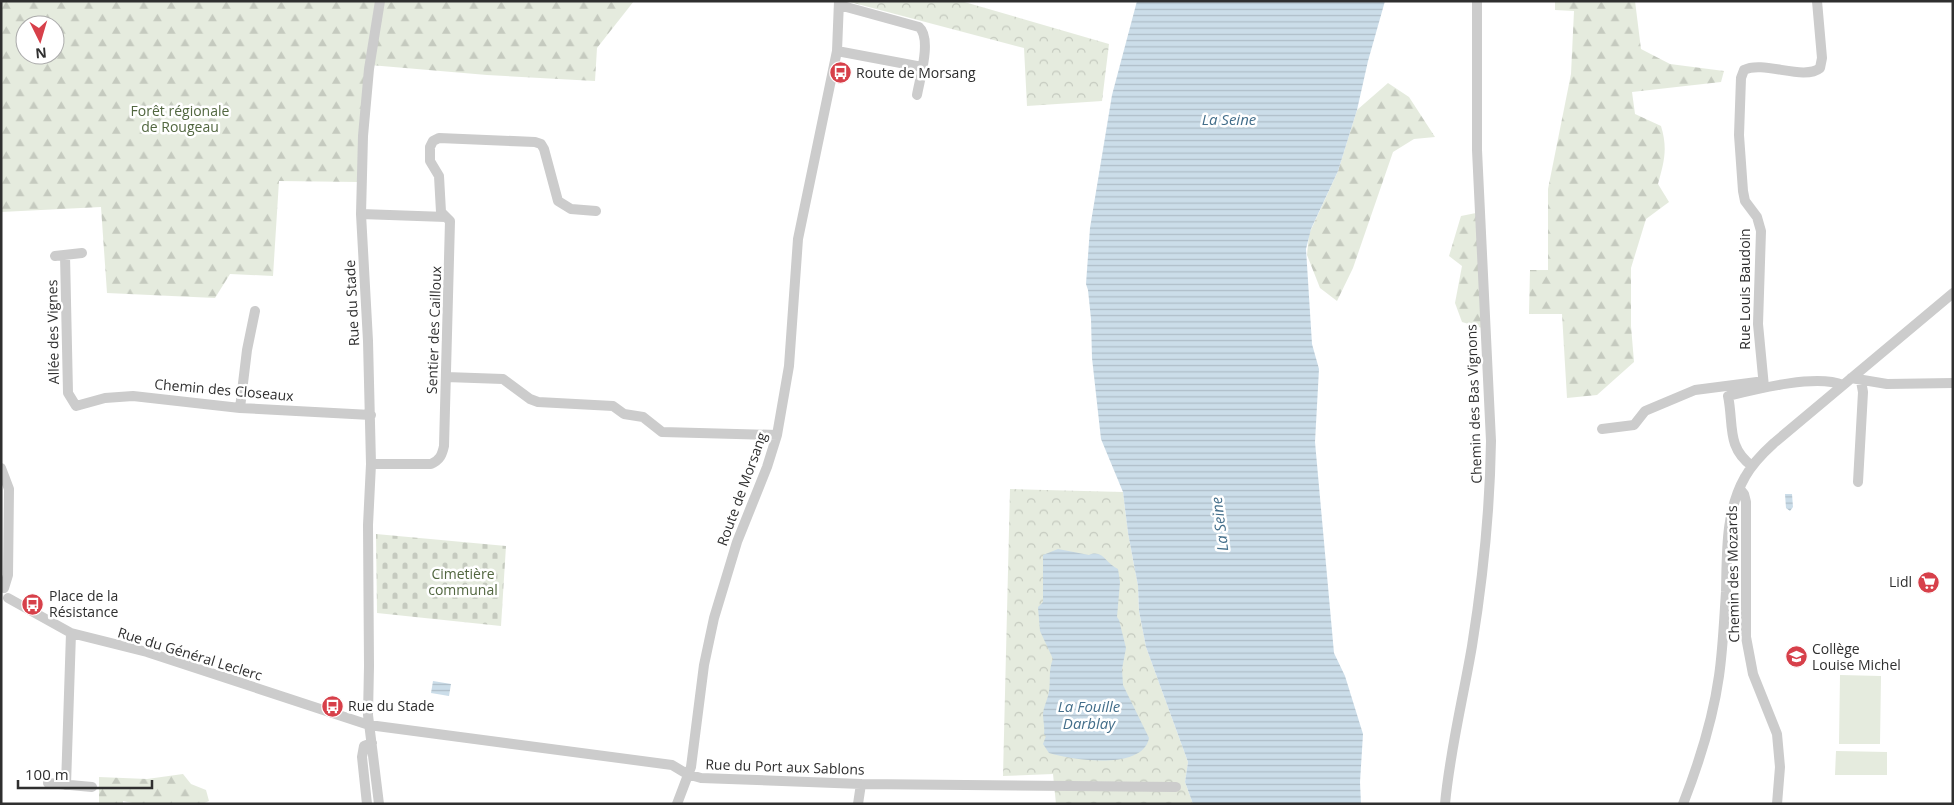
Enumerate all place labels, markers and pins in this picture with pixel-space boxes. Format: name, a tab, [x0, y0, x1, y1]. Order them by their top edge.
bus stop icon: Route de Morsang	[828, 61, 852, 85]
place label: Route de Morsang	[856, 63, 976, 82]
supermarket icon: Lidl	[1916, 570, 1940, 594]
place label: Lidl	[1889, 572, 1912, 591]
place label: Place de la Résistance	[49, 586, 118, 621]
bus stop icon: Place de la Résistance	[21, 592, 45, 616]
place label: Collège Louise Michel	[1812, 639, 1901, 674]
school or university icon: Collège Louise Michel	[1784, 645, 1808, 669]
bus stop icon: Rue du Stade	[320, 694, 344, 718]
place label: Rue du Stade	[348, 696, 435, 715]

